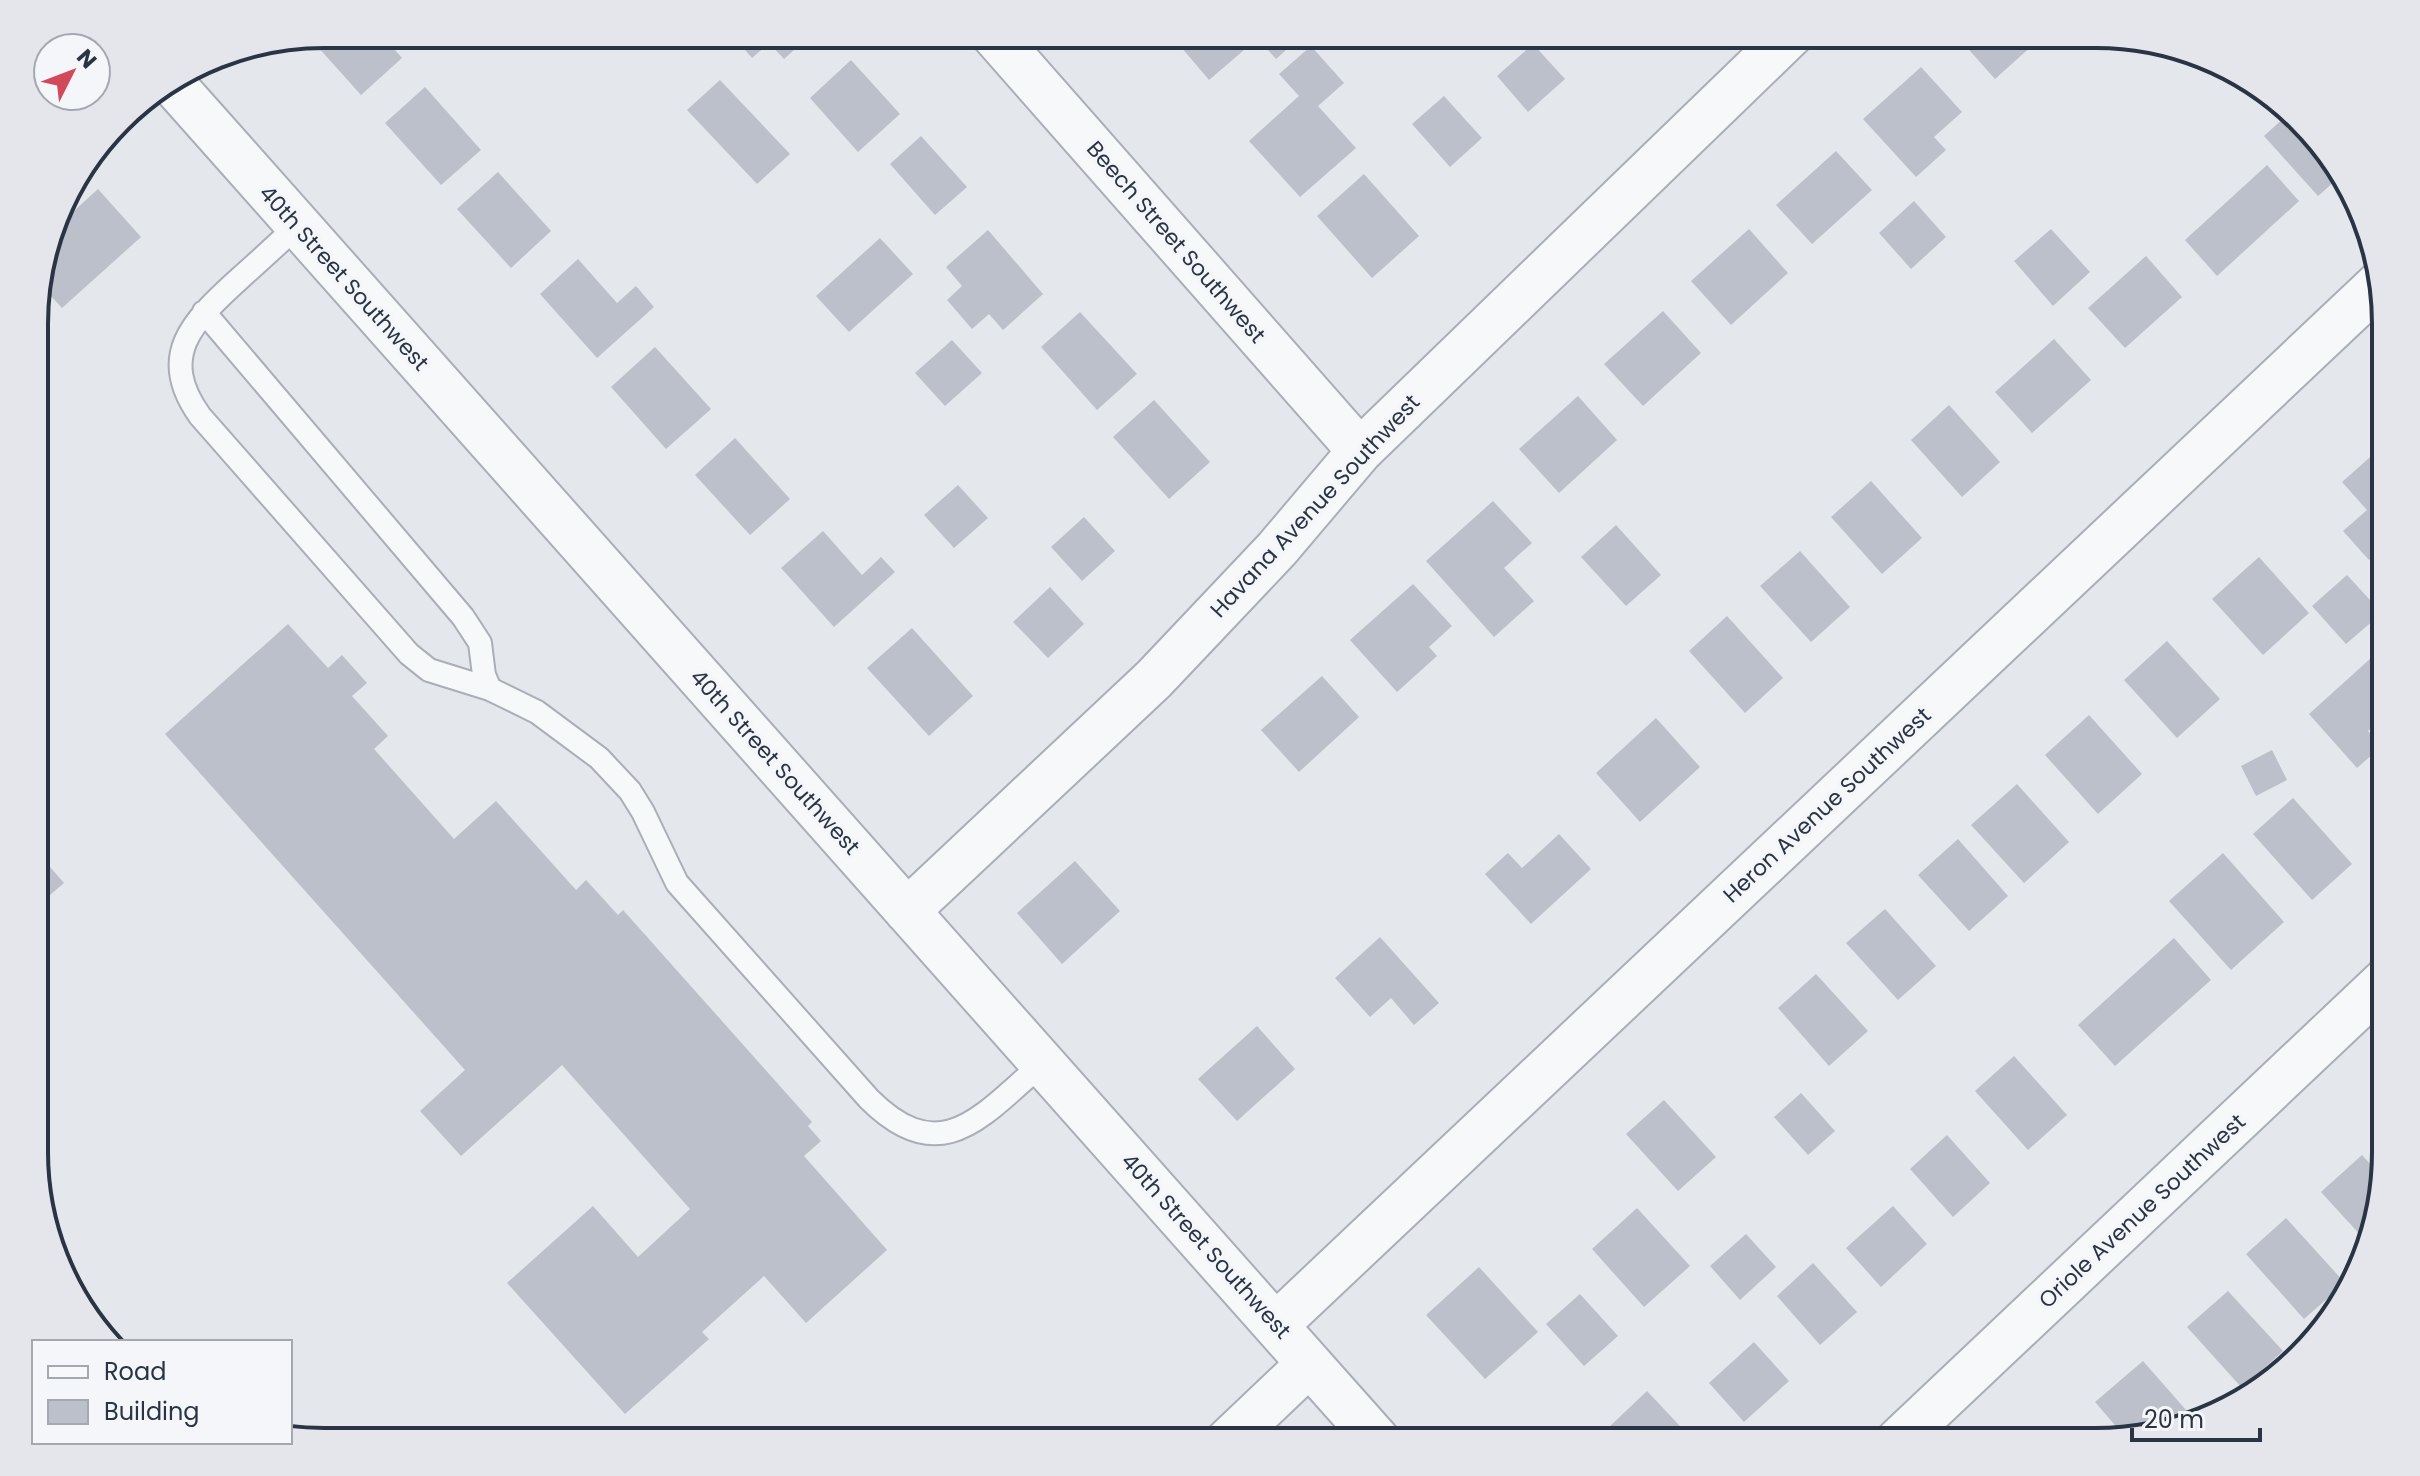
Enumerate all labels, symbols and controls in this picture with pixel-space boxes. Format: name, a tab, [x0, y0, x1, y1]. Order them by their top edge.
north arrow	[32, 32, 112, 112]
text: N	[69, 42, 104, 75]
street label: Beech Street Southwest	[1079, 134, 1273, 350]
street label: 40th Street Southwest	[252, 178, 436, 378]
street label: Havana Avenue Southwest	[1203, 388, 1427, 624]
street label: 40th Street Southwest	[683, 662, 867, 862]
street label: Heron Avenue Southwest	[1716, 700, 1938, 910]
street label: Oriole Avenue Southwest	[2032, 1107, 2252, 1315]
street label: 40th Street Southwest	[1114, 1146, 1298, 1346]
legend	[32, 1340, 292, 1444]
text: Road	[104, 1355, 166, 1388]
scale bar	[2132, 1392, 2260, 1442]
text: Building	[104, 1395, 200, 1428]
text: 20 m	[2144, 1403, 2204, 1436]

